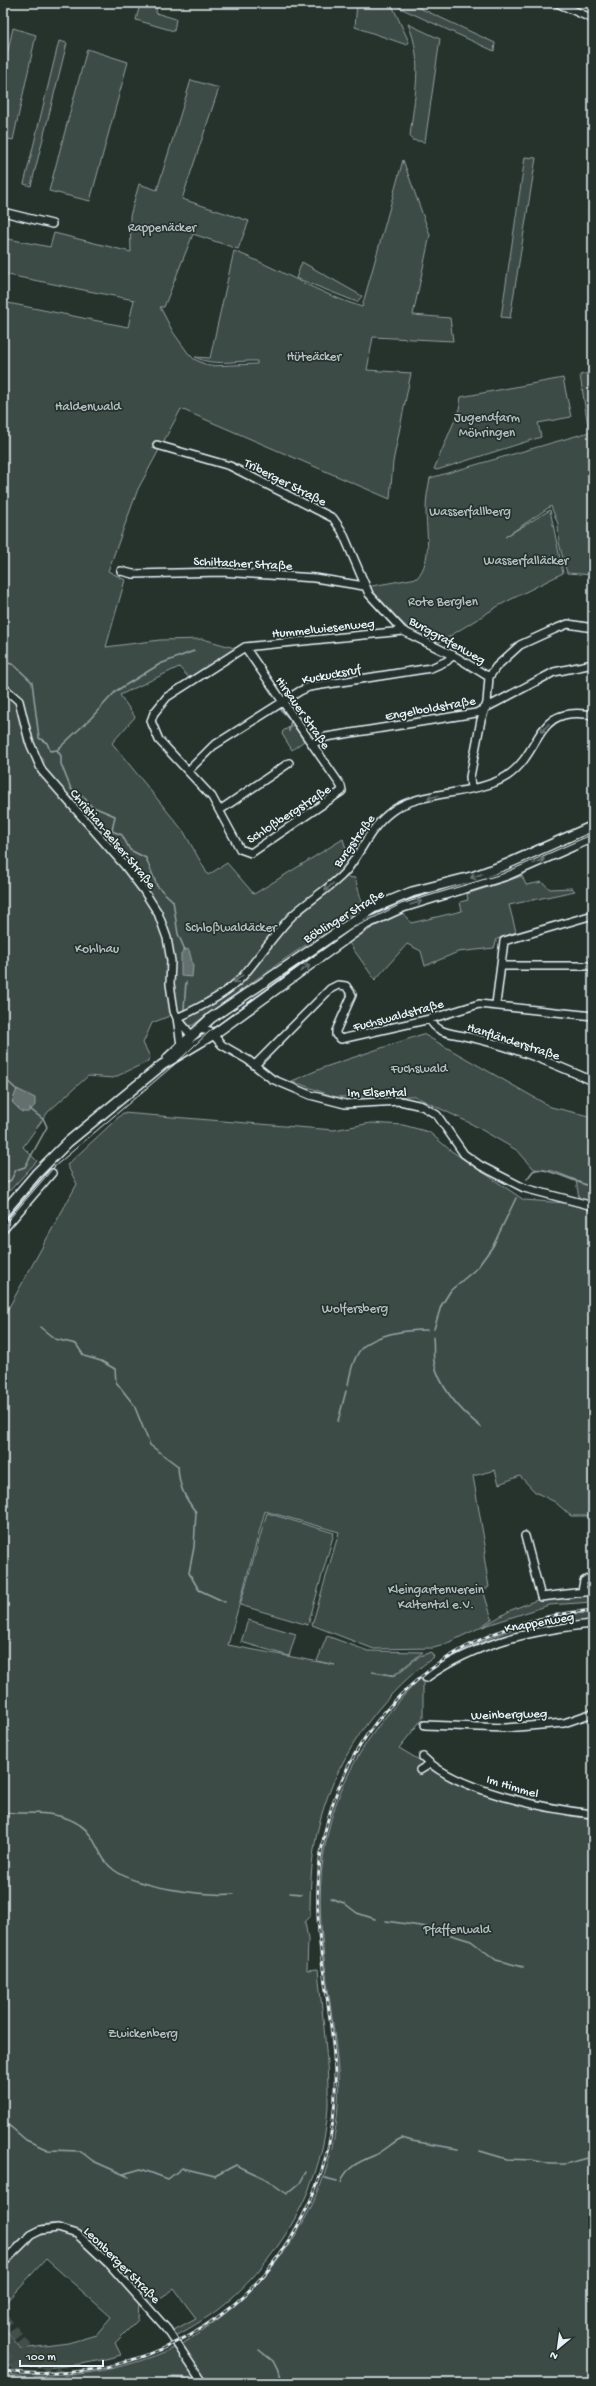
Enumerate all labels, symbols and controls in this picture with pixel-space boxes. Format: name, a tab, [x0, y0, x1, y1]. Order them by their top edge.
park label: Rappenäcker	[128, 221, 198, 236]
park label: Hüteäcker	[287, 350, 343, 365]
park label: Haldenwald	[55, 400, 122, 415]
park label: Jugendfarm Möhringen	[454, 411, 520, 441]
street label: Triberger Straße	[240, 456, 329, 511]
park label: Wasserfallberg	[429, 505, 511, 520]
street label: Schiltacher Straße	[193, 554, 293, 575]
park label: Wasserfalläcker	[484, 554, 570, 569]
park label: Rote Berglen	[408, 595, 479, 610]
street label: Burggrafenweg	[405, 614, 488, 668]
street label: Hummelwiesenweg	[271, 617, 375, 642]
street label: Kuckucksruf	[301, 662, 363, 688]
street label: Hirsauer Straße	[271, 674, 333, 753]
street label: Engelboldstraße	[384, 694, 477, 725]
one-way arrow	[541, 722, 550, 732]
street label: Schloßbergstraße	[245, 782, 334, 848]
street label: Christian-Belser-Straße	[66, 787, 159, 893]
one-way arrow	[427, 794, 440, 801]
street label: Burgstraße	[330, 812, 379, 871]
one-way arrow	[533, 857, 545, 865]
one-way arrow	[470, 872, 482, 880]
one-way arrow	[324, 882, 334, 891]
street label: Böblinger Straße	[300, 887, 388, 948]
one-way arrow	[410, 898, 422, 906]
park label: Schloßwaldäcker	[185, 921, 278, 936]
park label: Kohlhau	[75, 942, 119, 957]
one-way arrow	[299, 964, 310, 972]
one-way arrow	[233, 975, 244, 984]
street label: Fuchswaldstraße	[351, 997, 446, 1036]
street label: Hanfländerstraße	[465, 1020, 562, 1065]
park label: Fuchswald	[390, 1062, 449, 1077]
street label: Im Elsental	[347, 1086, 407, 1101]
park label: Wolfersberg	[322, 1302, 388, 1317]
park label: Kleingartenverein Kaltental e.V.	[388, 1583, 485, 1613]
street label: Knappenweg	[503, 1610, 575, 1637]
street label: Weinbergweg	[471, 1707, 548, 1724]
street label: Im Himmel	[484, 1772, 540, 1802]
park label: Pfaffenwald	[423, 1923, 492, 1938]
park label: Zwickenberg	[108, 2027, 178, 2042]
street label: Leonberger Straße	[80, 2224, 163, 2307]
north arrow	[538, 2328, 578, 2368]
scale bar	[20, 2342, 103, 2368]
text: N	[548, 2348, 560, 2362]
text: 100 m	[25, 2351, 56, 2365]

